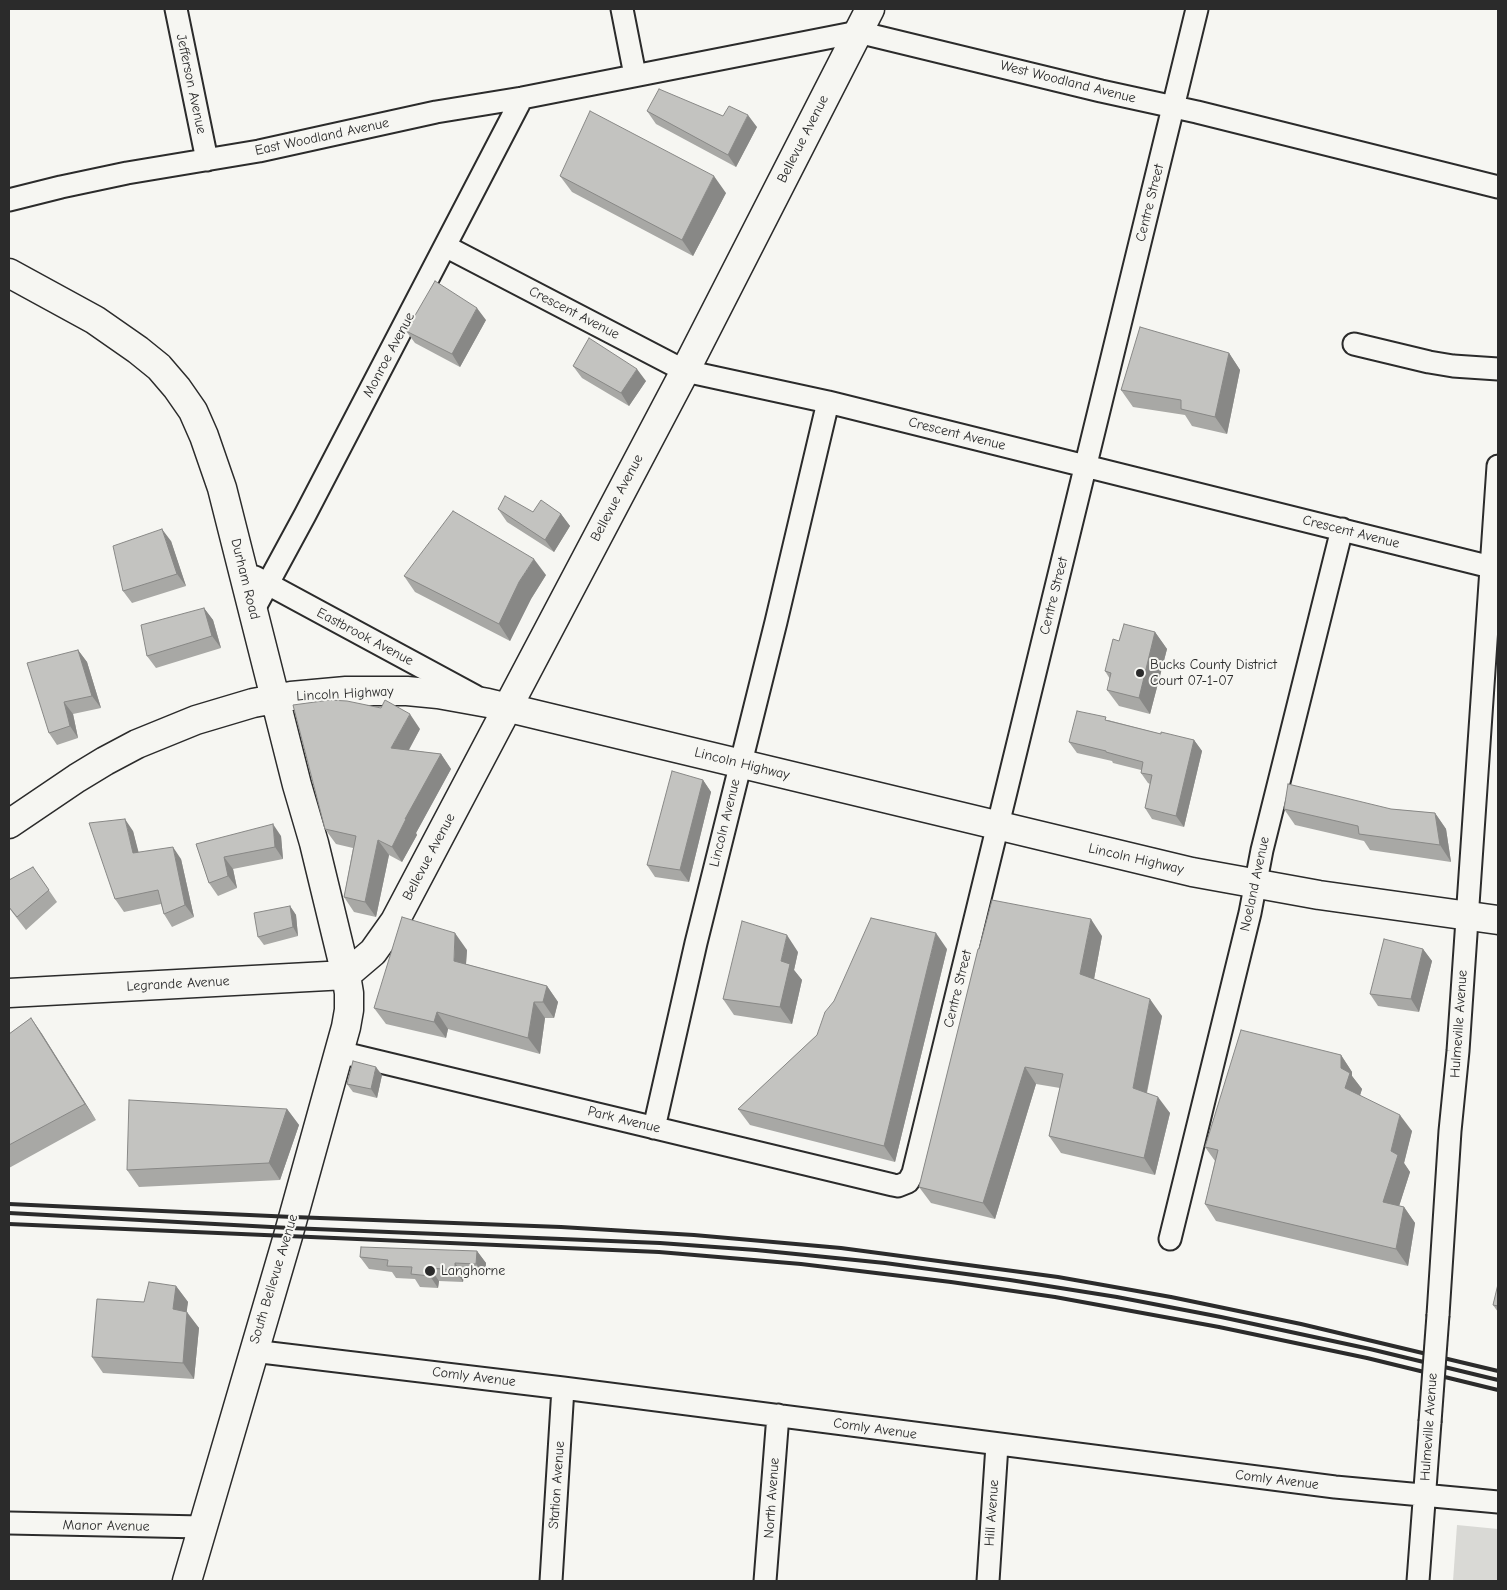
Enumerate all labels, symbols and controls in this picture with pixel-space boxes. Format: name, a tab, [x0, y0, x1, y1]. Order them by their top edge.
street label: Jefferson Avenue	[172, 32, 210, 136]
street label: West Woodland Avenue	[998, 57, 1138, 107]
street label: Bellevue Avenue	[774, 92, 832, 186]
street label: East Woodland Avenue	[253, 115, 391, 159]
street label: Centre Street	[1132, 162, 1168, 244]
street label: Crescent Avenue	[526, 283, 622, 343]
street label: Monroe Avenue	[360, 310, 418, 400]
street label: Crescent Avenue	[907, 414, 1007, 454]
street label: Bellevue Avenue	[587, 452, 647, 544]
street label: Crescent Avenue	[1301, 512, 1401, 552]
street label: Durham Road	[227, 537, 263, 621]
street label: Centre Street	[1036, 555, 1072, 637]
street label: Eastbrook Avenue	[314, 604, 416, 670]
place label: Bucks County District Court 07-1-07	[1150, 657, 1277, 690]
marker: Bucks County District Court 07-1-07	[1134, 667, 1146, 679]
street label: Lincoln Highway	[296, 683, 394, 705]
street label: Lincoln Highway	[693, 744, 791, 784]
street label: Lincoln Avenue	[706, 777, 744, 869]
street label: Bellevue Avenue	[399, 811, 459, 903]
street label: Noeland Avenue	[1237, 835, 1273, 933]
street label: Lincoln Highway	[1087, 840, 1185, 878]
street label: Centre Street	[940, 948, 976, 1030]
street label: Hulmeville Avenue	[1447, 969, 1471, 1079]
street label: Legrande Avenue	[126, 973, 230, 995]
street label: Park Avenue	[586, 1103, 662, 1137]
street label: South Bellevue Avenue	[246, 1212, 302, 1346]
place label: Langhorne	[441, 1263, 505, 1279]
marker: Langhorne	[423, 1264, 437, 1278]
street label: Comly Avenue	[431, 1364, 517, 1390]
street label: Hulmeville Avenue	[1417, 1372, 1441, 1482]
street label: Comly Avenue	[832, 1415, 918, 1443]
street label: Station Avenue	[546, 1440, 568, 1530]
street label: North Avenue	[761, 1457, 783, 1539]
street label: Comly Avenue	[1234, 1467, 1320, 1493]
street label: Hill Avenue	[981, 1479, 1003, 1547]
street label: Manor Avenue	[62, 1517, 150, 1535]

